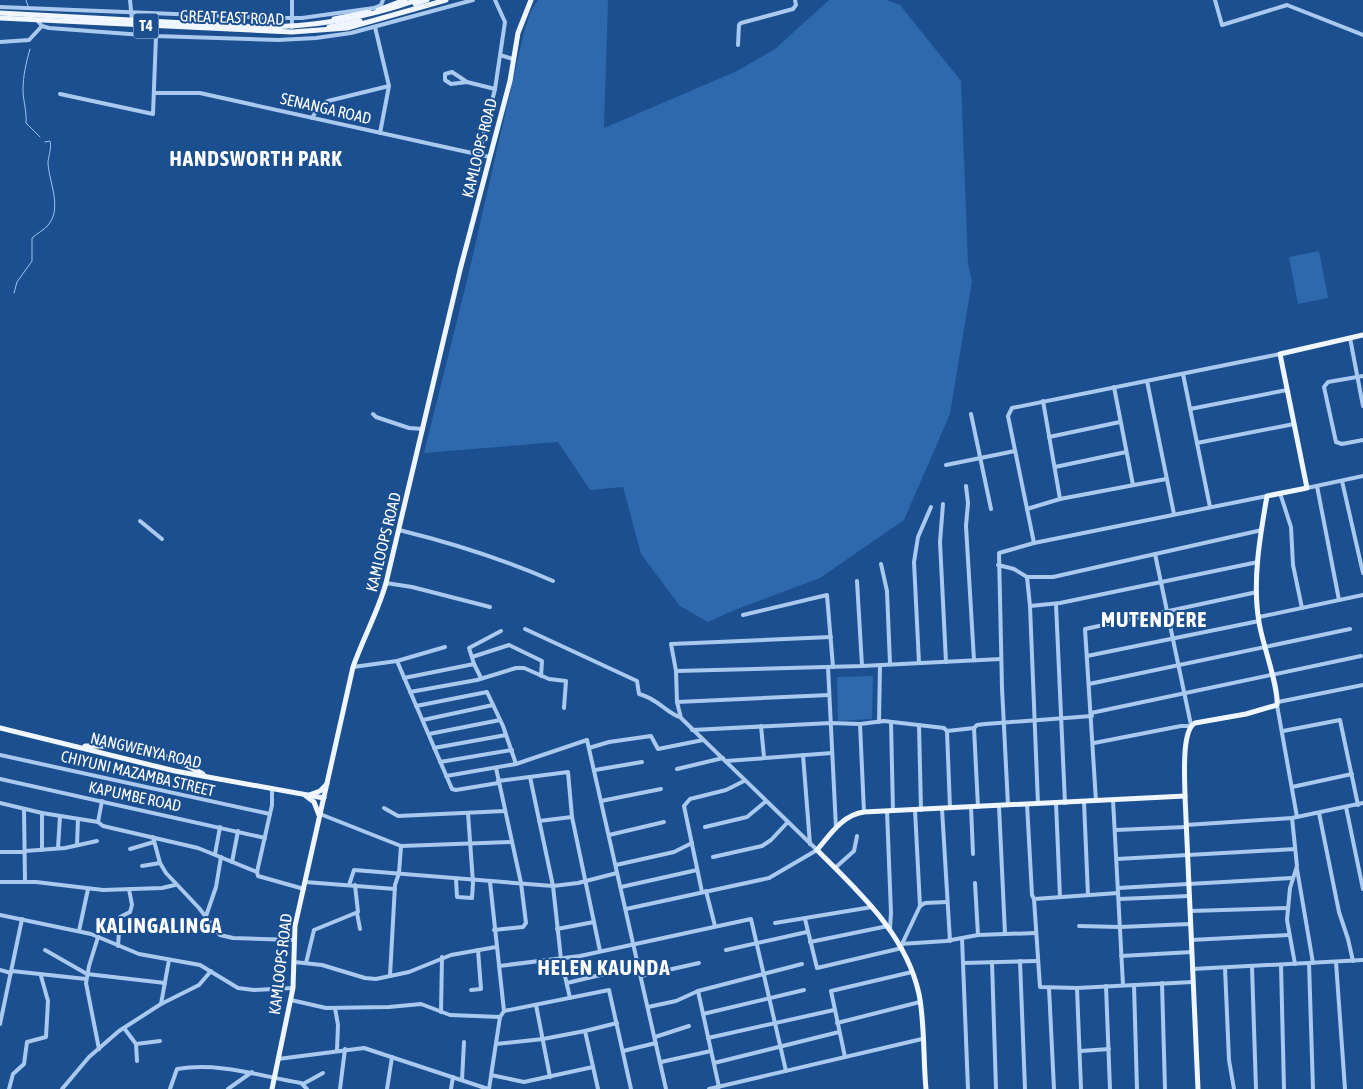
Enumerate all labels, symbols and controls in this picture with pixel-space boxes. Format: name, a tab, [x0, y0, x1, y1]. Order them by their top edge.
street label: GREAT EAST ROAD	[180, 6, 284, 28]
road number: T4	[134, 14, 158, 38]
street label: SENANGA ROAD	[279, 89, 373, 127]
street label: KAMLOOPS ROAD	[458, 96, 500, 200]
district label: HANDSWORTH PARK	[169, 146, 343, 170]
street label: KAMLOOPS ROAD	[362, 490, 404, 594]
district label: MUTENDERE	[1101, 607, 1207, 631]
street label: NANGWENYA ROAD	[89, 728, 203, 772]
street label: CHIYUNI MAZAMBA STREET	[59, 747, 217, 799]
street label: KAPUMBE ROAD	[87, 777, 183, 815]
street label: KAMLOOPS ROAD	[265, 912, 295, 1016]
district label: KALINGALINGA	[95, 913, 223, 937]
district label: HELEN KAUNDA	[538, 955, 670, 979]

